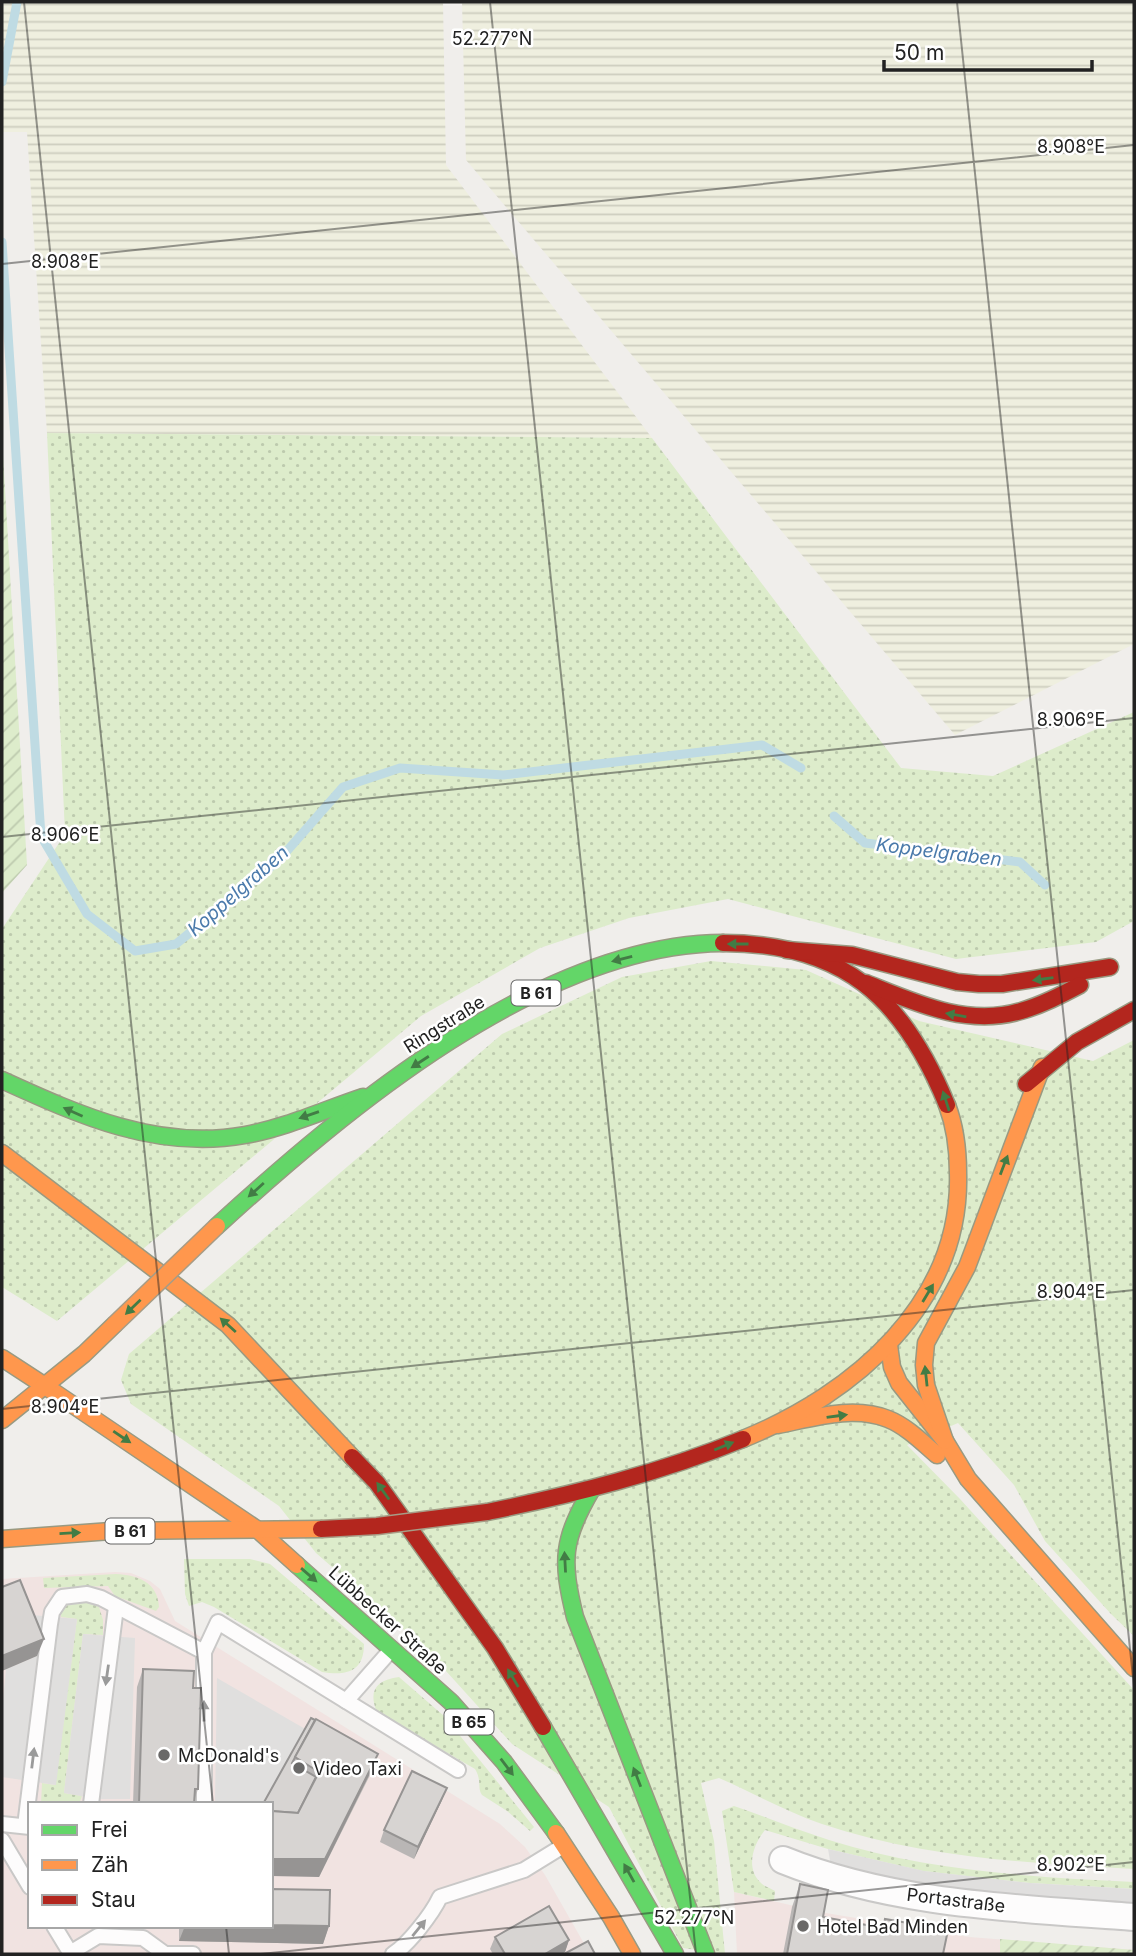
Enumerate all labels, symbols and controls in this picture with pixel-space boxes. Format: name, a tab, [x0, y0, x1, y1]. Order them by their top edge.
text: 52.277°N	[452, 28, 532, 49]
scale bar	[884, 28, 1092, 72]
text: 50 m	[894, 40, 944, 65]
text: 8.908°E	[1037, 136, 1105, 157]
text: 8.908°E	[31, 251, 99, 272]
text: 8.906°E	[1037, 709, 1105, 730]
text: 8.906°E	[31, 824, 99, 845]
water label: Koppelgraben	[875, 833, 1003, 871]
water label: Koppelgraben	[183, 841, 293, 941]
one-way arrow	[727, 938, 749, 950]
one-way arrow	[611, 954, 633, 965]
one-way arrow	[1032, 973, 1054, 984]
road number: B 61	[512, 981, 560, 1006]
street label: Ringstraße	[400, 991, 488, 1057]
one-way arrow	[945, 1009, 967, 1020]
one-way arrow	[411, 1055, 429, 1069]
one-way arrow	[940, 1091, 951, 1112]
one-way arrow	[63, 1106, 83, 1118]
one-way arrow	[298, 1110, 319, 1121]
one-way arrow	[999, 1155, 1010, 1176]
one-way arrow	[247, 1182, 265, 1198]
text: 8.904°E	[1037, 1281, 1105, 1302]
one-way arrow	[922, 1283, 934, 1302]
one-way arrow	[125, 1299, 142, 1315]
one-way arrow	[219, 1318, 236, 1334]
one-way arrow	[920, 1365, 931, 1387]
text: 8.904°E	[31, 1396, 99, 1417]
one-way arrow	[826, 1410, 848, 1421]
one-way arrow	[112, 1431, 132, 1444]
one-way arrow	[714, 1441, 735, 1452]
one-way arrow	[376, 1482, 390, 1500]
road number: B 61	[106, 1518, 154, 1544]
one-way arrow	[59, 1527, 81, 1538]
one-way arrow	[559, 1551, 570, 1573]
street label: Lübbecker Straße	[325, 1562, 451, 1678]
one-way arrow	[300, 1567, 318, 1583]
one-way arrow	[101, 1664, 112, 1686]
one-way arrow	[506, 1669, 519, 1688]
one-way arrow	[198, 1700, 210, 1722]
road number: B 65	[444, 1710, 494, 1734]
place label: McDonald's	[178, 1745, 279, 1766]
one-way arrow	[28, 1747, 39, 1769]
marker: McDonald's	[156, 1747, 172, 1763]
place label: Video Taxi	[313, 1758, 402, 1779]
one-way arrow	[500, 1758, 514, 1776]
marker: Video Taxi	[291, 1760, 307, 1776]
one-way arrow	[631, 1766, 642, 1787]
legend	[28, 1802, 273, 1928]
text: Frei	[91, 1817, 128, 1842]
text: Zäh	[91, 1852, 128, 1877]
text: 8.902°E	[1037, 1854, 1105, 1875]
one-way arrow	[623, 1864, 635, 1883]
street label: Portastraße	[905, 1884, 1007, 1916]
text: Stau	[91, 1887, 136, 1912]
text: 52.277°N	[654, 1907, 734, 1928]
place label: Hotel Bad Minden	[817, 1916, 968, 1937]
marker: Hotel Bad Minden	[795, 1918, 811, 1934]
one-way arrow	[411, 1919, 426, 1937]

